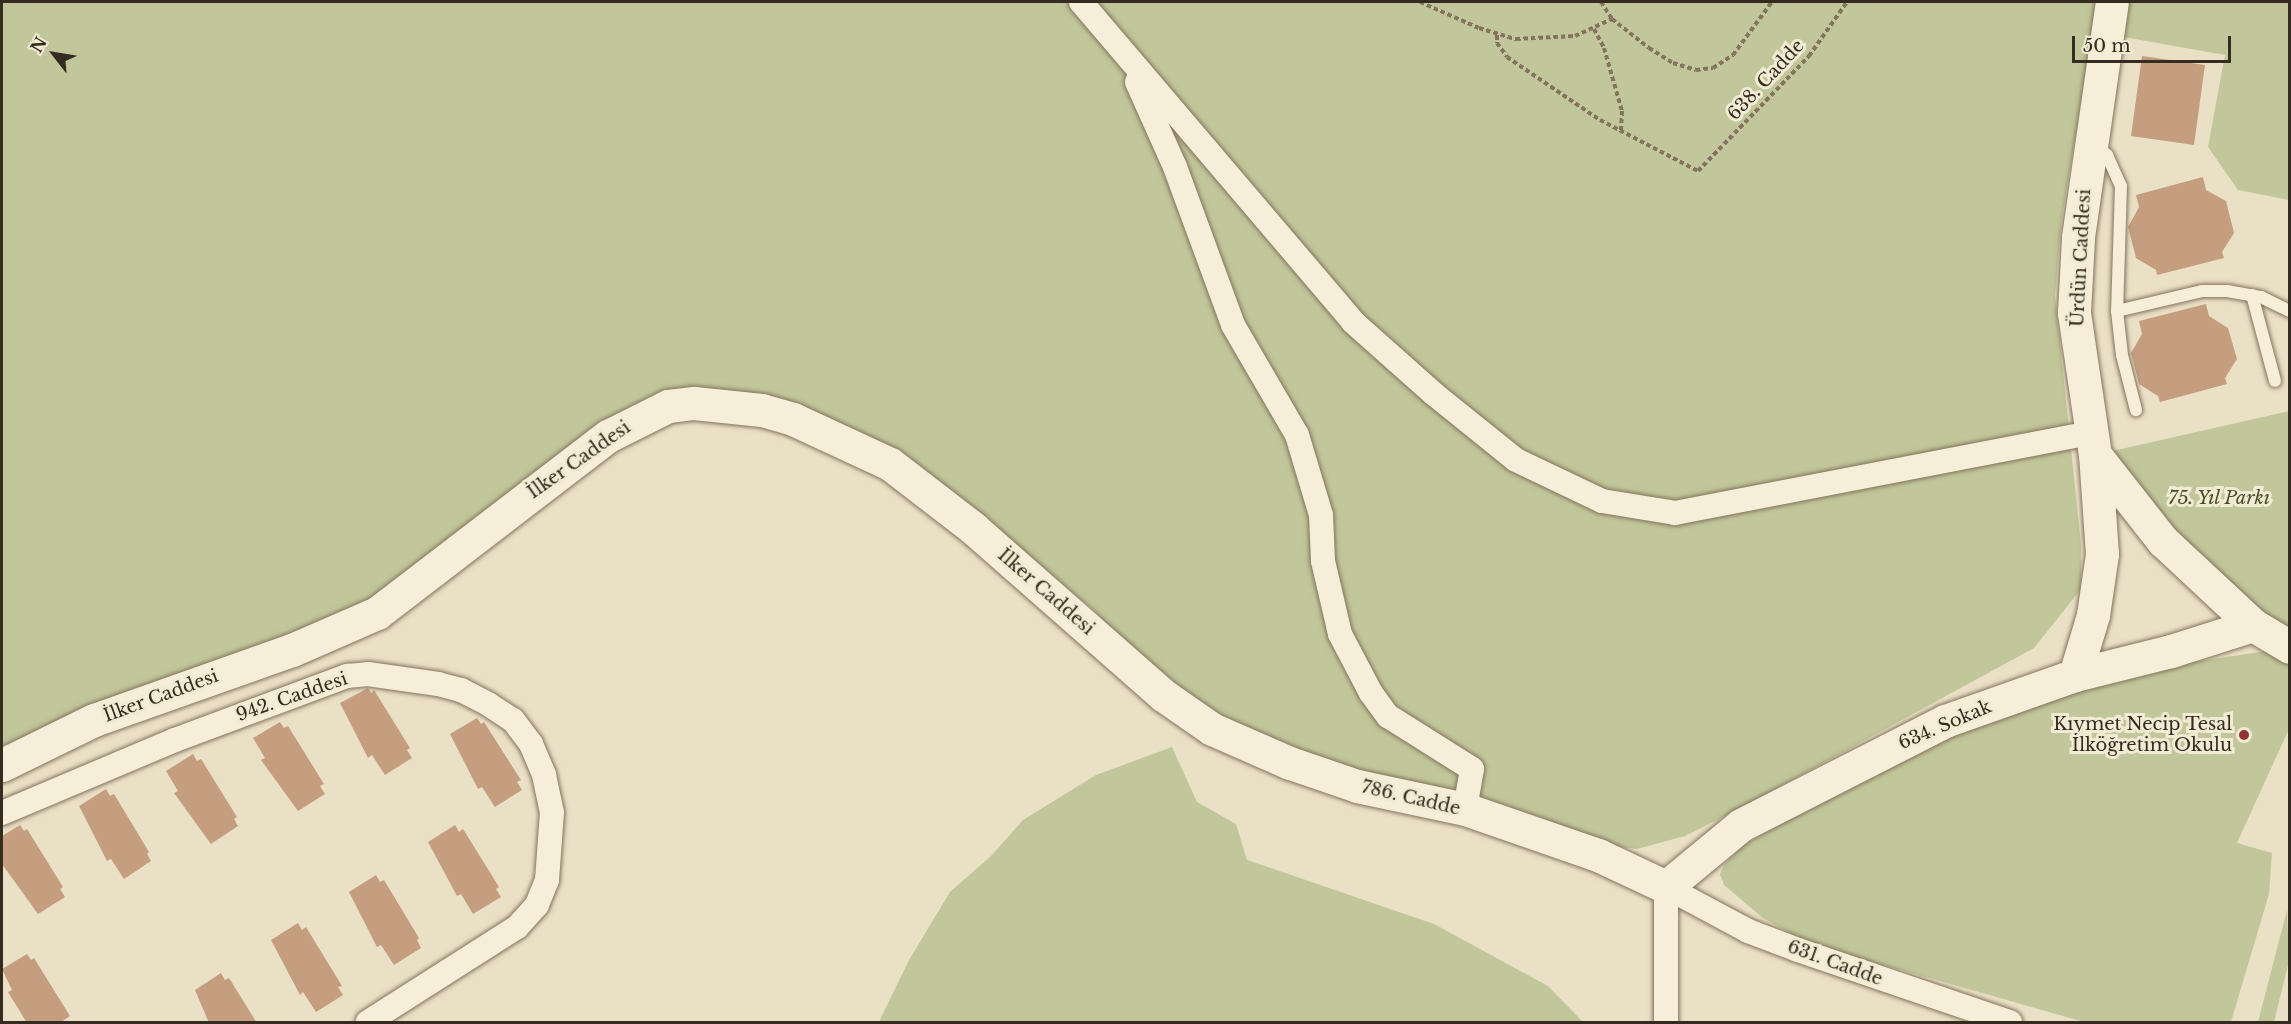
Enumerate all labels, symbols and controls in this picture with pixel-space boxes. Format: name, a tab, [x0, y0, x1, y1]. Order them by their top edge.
north arrow	[24, 24, 84, 84]
scale bar	[2075, 24, 2234, 62]
text: N	[26, 33, 51, 56]
street label: 638. Cadde	[1723, 35, 1809, 125]
text: 50 m	[2083, 35, 2131, 57]
street label: Ürdün Caddesi	[2067, 188, 2095, 328]
street label: İlker Caddesi	[523, 416, 635, 504]
park label: 75. Yıl Parkı	[2167, 487, 2271, 509]
street label: İlker Caddesi	[993, 544, 1099, 640]
street label: İlker Caddesi	[100, 665, 222, 727]
street label: 942. Caddesi	[233, 668, 351, 726]
street label: 634. Sokak	[1895, 696, 1995, 754]
place label: Kıymet Necip Tesal İlköğretim Okulu	[2053, 714, 2232, 756]
marker: Kıymet Necip Tesal İlköğretim Okulu	[2237, 728, 2251, 742]
street label: 786. Cadde	[1360, 776, 1462, 820]
street label: 631. Cadde	[1784, 936, 1886, 990]

